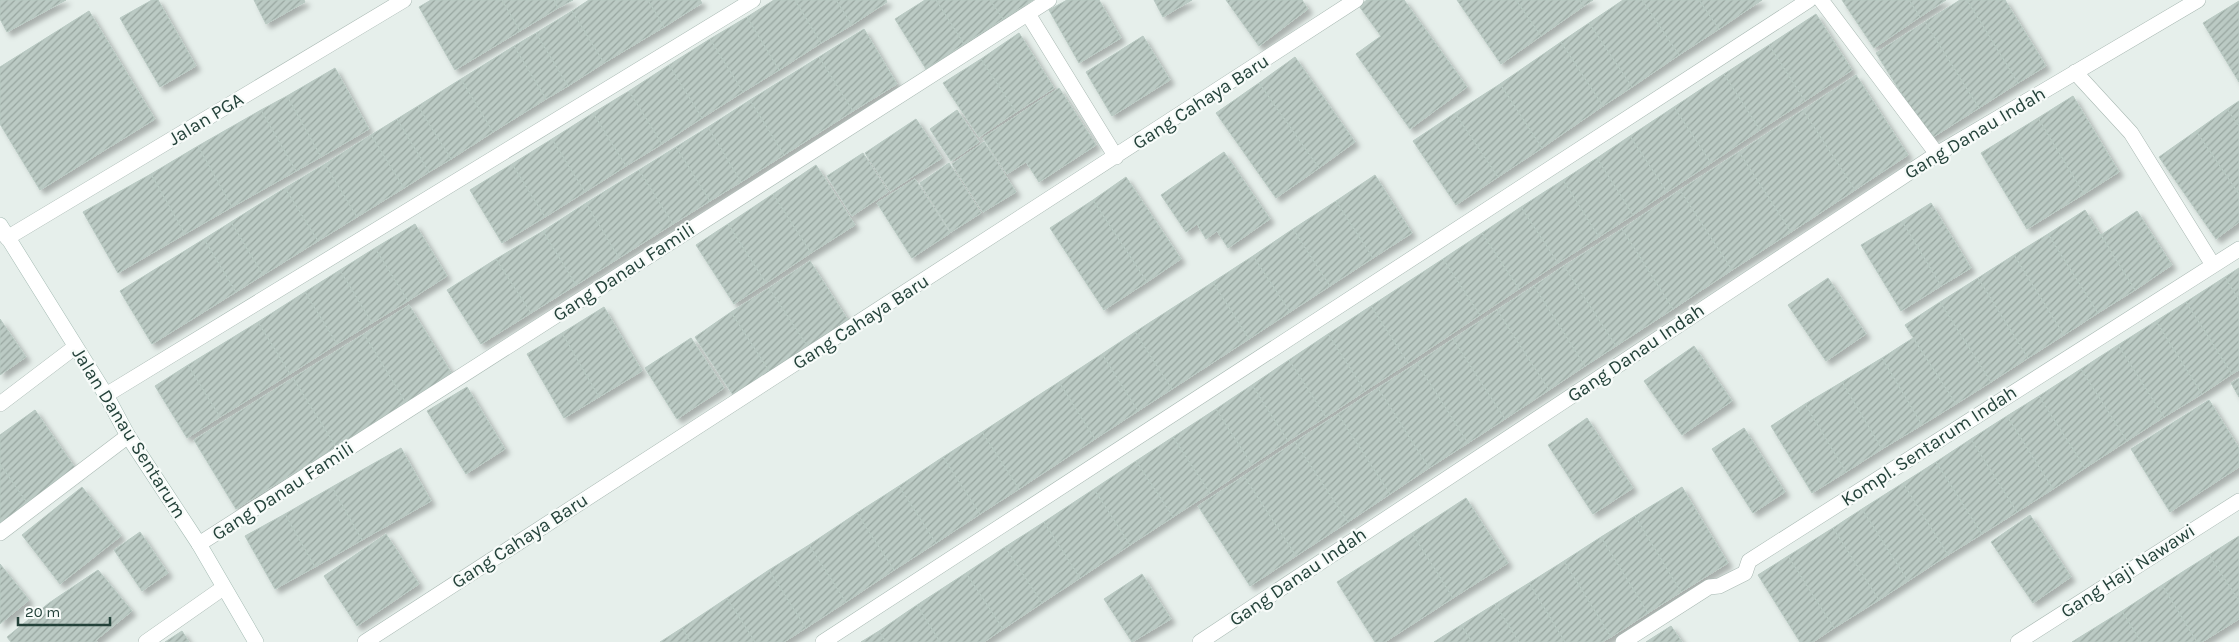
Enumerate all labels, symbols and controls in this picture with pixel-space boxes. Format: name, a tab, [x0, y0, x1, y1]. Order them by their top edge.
street label: Gang Cahaya Baru	[1129, 50, 1273, 154]
street label: Gang Danau Indah	[1901, 82, 2049, 184]
street label: Jalan PGA	[165, 88, 248, 150]
street label: Gang Danau Famili	[549, 218, 699, 326]
street label: Gang Cahaya Baru	[789, 270, 933, 374]
street label: Gang Danau Indah	[1563, 299, 1709, 407]
street label: Jalan Danau Sentarum	[67, 344, 191, 522]
street label: Kompl. Sentarum Indah	[1837, 381, 2021, 511]
street label: Gang Danau Famili	[208, 437, 358, 545]
street label: Gang Cahaya Baru	[448, 489, 592, 593]
street label: Gang Haji Nawawi	[2057, 519, 2199, 623]
street label: Gang Danau Indah	[1225, 523, 1371, 631]
scale bar	[18, 594, 110, 626]
text: 20 m	[25, 603, 60, 621]

